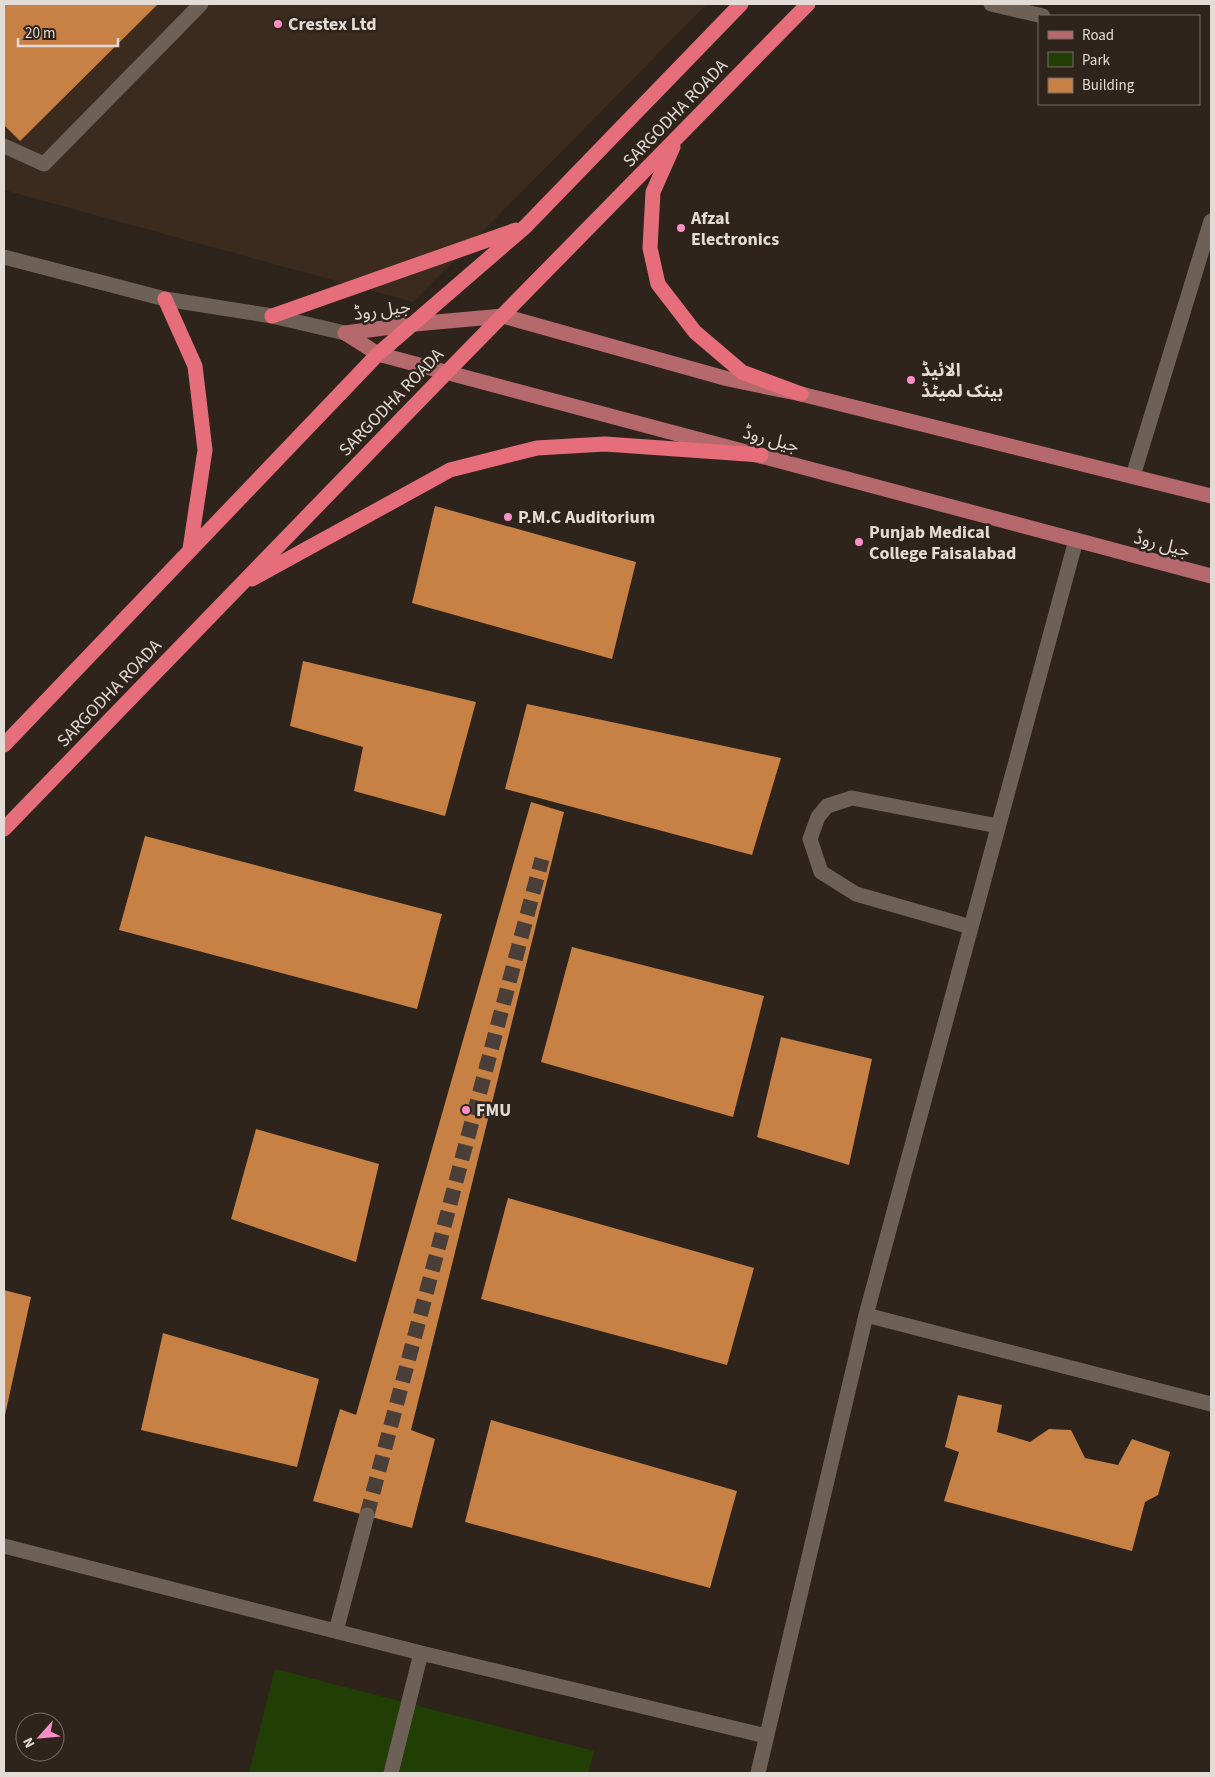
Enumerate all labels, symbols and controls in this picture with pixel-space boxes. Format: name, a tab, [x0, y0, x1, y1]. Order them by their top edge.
place label: Crestex Ltd	[288, 12, 377, 37]
scale bar	[18, 15, 118, 47]
legend	[1038, 15, 1200, 105]
marker: Crestex Ltd	[272, 18, 284, 30]
text: 20 m	[25, 23, 55, 44]
text: Road	[1082, 25, 1114, 46]
text: Park	[1082, 50, 1111, 71]
street label: SARGODHA ROADA	[617, 54, 734, 173]
text: Building	[1082, 75, 1135, 96]
place label: Afzal Electronics	[690, 206, 779, 252]
marker: Afzal Electronics	[675, 222, 687, 234]
street label: جیل روڈ	[352, 294, 412, 327]
street label: SARGODHA ROADA	[333, 343, 450, 462]
place label: الائیڈ بینک لمیٹڈ	[921, 358, 1003, 404]
marker: الائیڈ بینک لمیٹڈ	[905, 374, 917, 386]
street label: جیل روڈ	[740, 420, 802, 459]
place label: P.M.C Auditorium	[518, 505, 655, 530]
marker: P.M.C Auditorium	[502, 511, 514, 523]
place label: Punjab Medical College Faisalabad	[869, 520, 1016, 566]
street label: جیل روڈ	[1131, 525, 1193, 564]
marker: Punjab Medical College Faisalabad	[853, 536, 865, 548]
street label: SARGODHA ROADA	[51, 634, 168, 753]
place label: FMU	[476, 1098, 511, 1123]
marker: FMU	[460, 1104, 472, 1116]
north arrow	[15, 1712, 65, 1762]
text: N	[18, 1734, 40, 1751]

